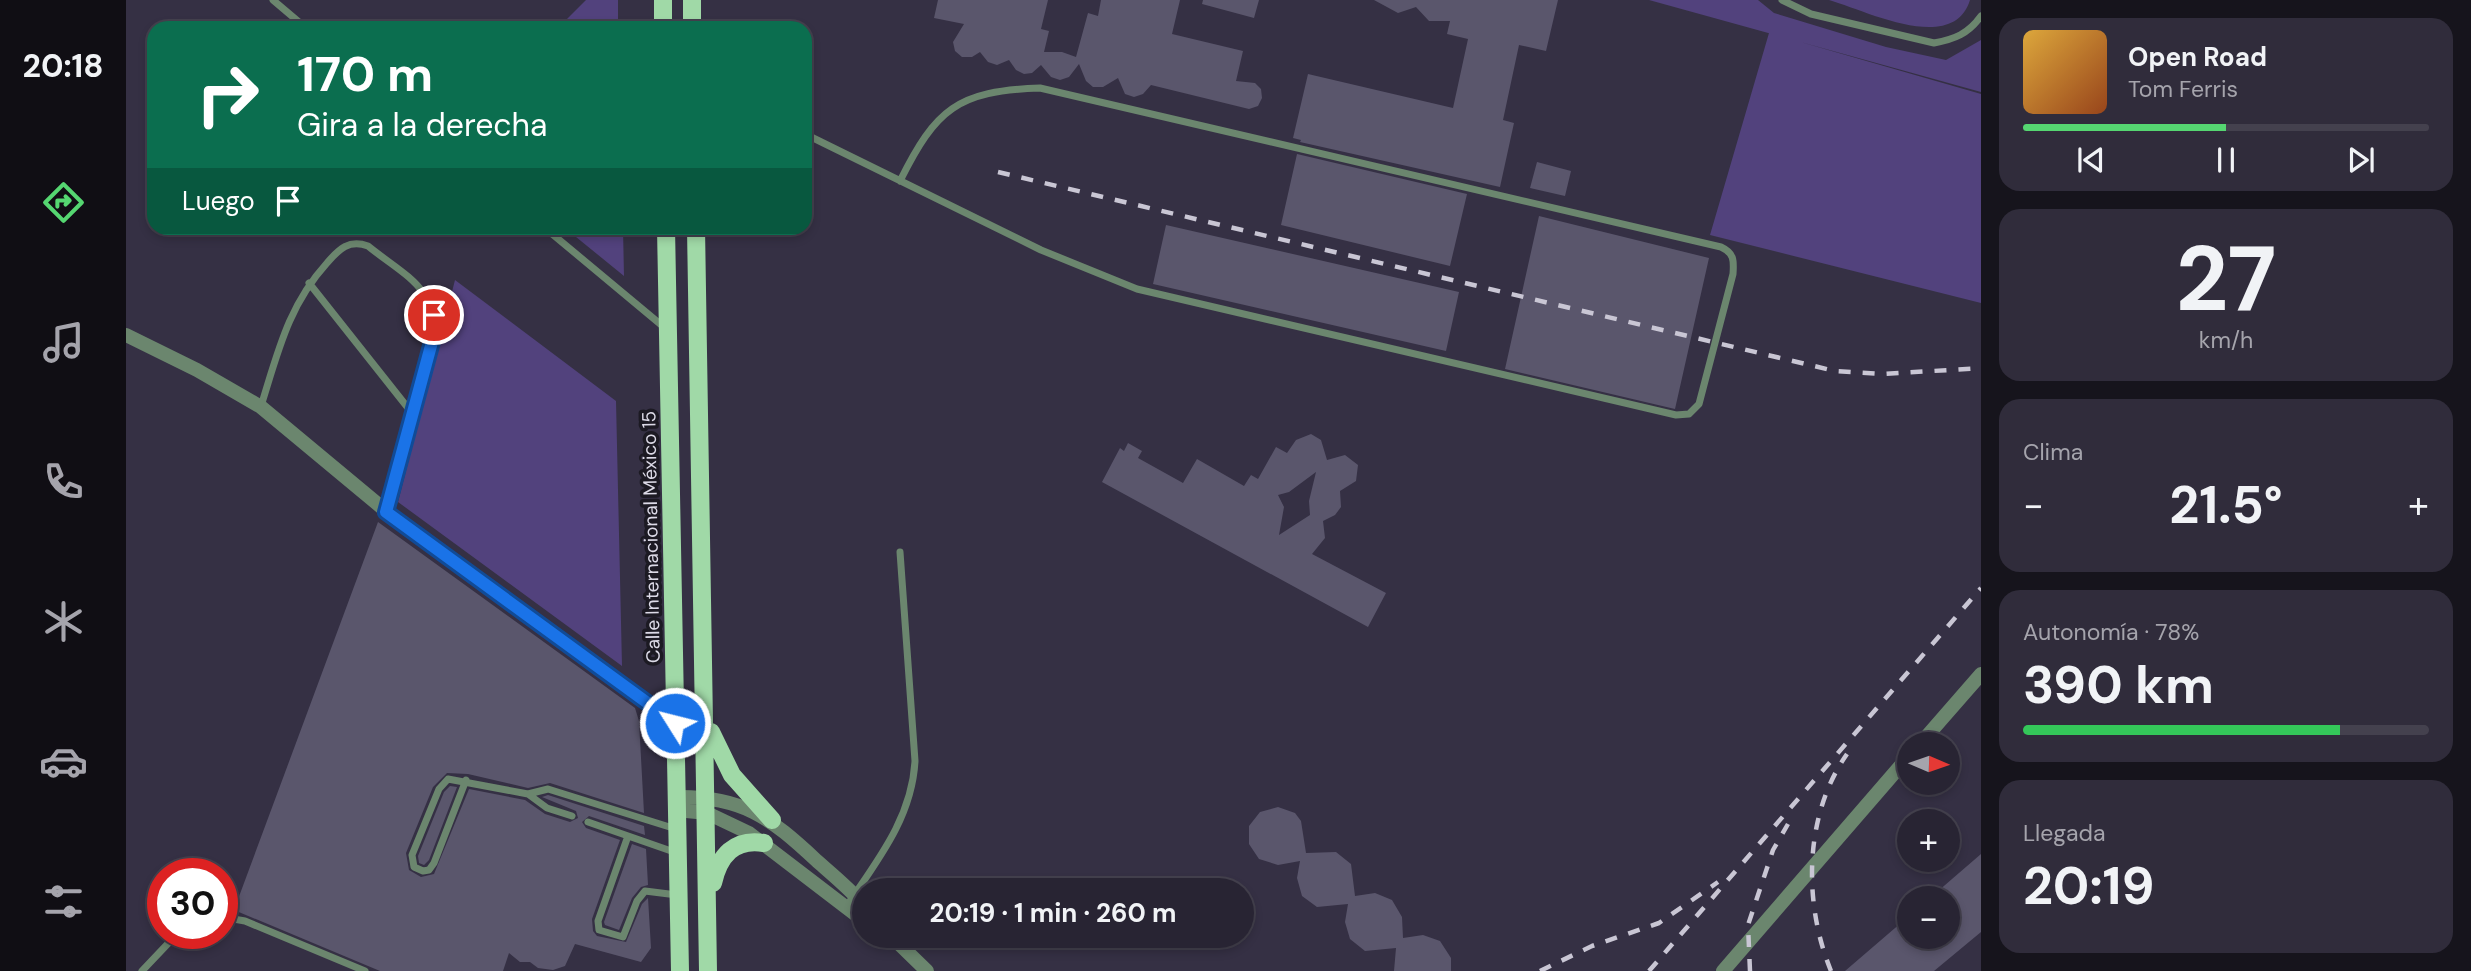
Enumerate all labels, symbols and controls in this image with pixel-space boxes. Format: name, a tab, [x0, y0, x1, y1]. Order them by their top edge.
text: Open Road	[2128, 40, 2267, 74]
text: 170 m	[297, 42, 433, 106]
text: 20:18	[23, 45, 103, 87]
icon: right	[182, 49, 273, 140]
text: Tom Ferris	[2128, 74, 2238, 104]
text: Gira a la derecha	[297, 104, 547, 146]
icon: previous	[2072, 141, 2110, 179]
icon: pause	[2207, 141, 2245, 179]
icon: next	[2342, 141, 2380, 179]
icon: directions	[39, 178, 88, 227]
icon: arrive	[269, 182, 307, 220]
text: Luego	[182, 184, 255, 218]
text: 27	[2176, 220, 2276, 338]
pin	[404, 285, 464, 345]
icon: arrive	[415, 296, 453, 334]
icon: music	[39, 318, 88, 367]
text: km/h	[2199, 325, 2253, 355]
street label: Calle Internacional México 15	[636, 411, 666, 663]
text: Clima	[2023, 437, 2083, 467]
icon: phone	[39, 457, 88, 506]
text: 21.5°	[2169, 471, 2283, 539]
text: −	[2023, 480, 2044, 530]
text: +	[2408, 480, 2429, 530]
icon: climate	[39, 597, 88, 646]
text: Autonomía · 78%	[2023, 617, 2199, 647]
text: 390 km	[2023, 651, 2214, 719]
position arrow	[638, 686, 712, 760]
north arrow	[1897, 732, 1960, 794]
map controls	[1897, 732, 1960, 949]
icon: car	[39, 737, 88, 786]
button: +	[1897, 809, 1960, 872]
text: Llegada	[2023, 818, 2106, 848]
text: 20:19	[2023, 852, 2155, 920]
speed limit sign: 30	[147, 858, 238, 949]
icon: filters	[39, 877, 88, 926]
button: −	[1897, 886, 1960, 949]
text: 20:19 · 1 min · 260 m	[930, 896, 1176, 930]

